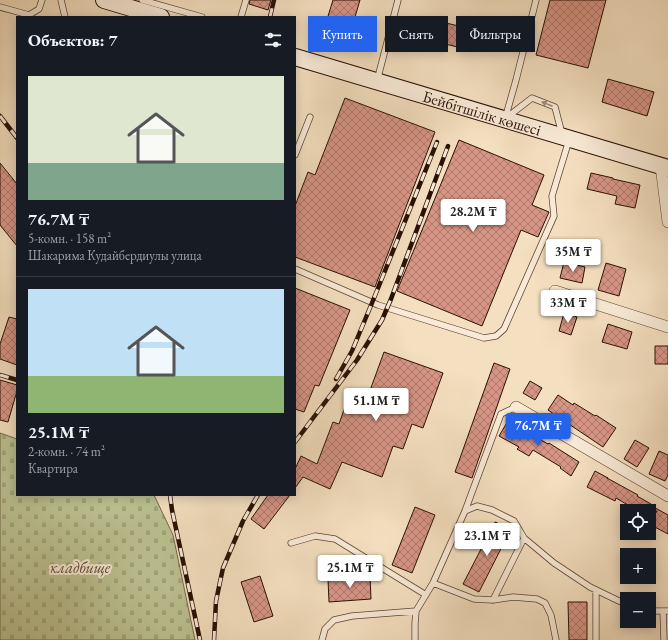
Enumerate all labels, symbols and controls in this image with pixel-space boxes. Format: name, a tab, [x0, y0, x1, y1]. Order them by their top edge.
chip: Купить	[308, 16, 377, 52]
chip: Снять	[385, 16, 448, 52]
chip: Фильтры	[456, 16, 535, 52]
text: Объектов: 7	[28, 29, 118, 51]
icon: filters	[262, 29, 284, 51]
street label: Бейбітшілік көшесі	[420, 85, 544, 140]
one-way arrow	[540, 100, 552, 106]
icon: home	[120, 102, 192, 174]
pin: 28.2M ₸	[436, 199, 510, 233]
text: 28.2M ₸	[450, 203, 496, 220]
text: 76.7M ₸	[28, 208, 89, 230]
text: 5-комн. · 158 m²	[28, 230, 111, 247]
pin: 35M ₸	[545, 239, 601, 273]
text: 35M ₸	[555, 243, 591, 260]
text: Шакарима Кудайбердиулы улица	[28, 247, 202, 264]
pin: 33M ₸	[540, 290, 596, 324]
text: 33M ₸	[550, 294, 586, 311]
icon: home	[120, 315, 192, 387]
pin: 51.1M ₸	[339, 388, 413, 422]
text: 51.1M ₸	[353, 392, 399, 409]
pin: 76.7M ₸	[501, 413, 575, 447]
text: 76.7M ₸	[515, 417, 561, 434]
text: 25.1M ₸	[28, 421, 89, 443]
text: 2-комн. · 74 m²	[28, 443, 105, 460]
text: Квартира	[28, 460, 78, 477]
map controls	[620, 504, 656, 628]
button: locate	[620, 504, 656, 540]
pin: 23.1M ₸	[450, 523, 524, 557]
text: 23.1M ₸	[464, 527, 510, 544]
button: +	[620, 548, 656, 584]
pin: 25.1M ₸	[313, 555, 387, 589]
park label: кладбище	[50, 557, 111, 578]
text: 25.1M ₸	[327, 559, 373, 576]
button: −	[620, 592, 656, 628]

